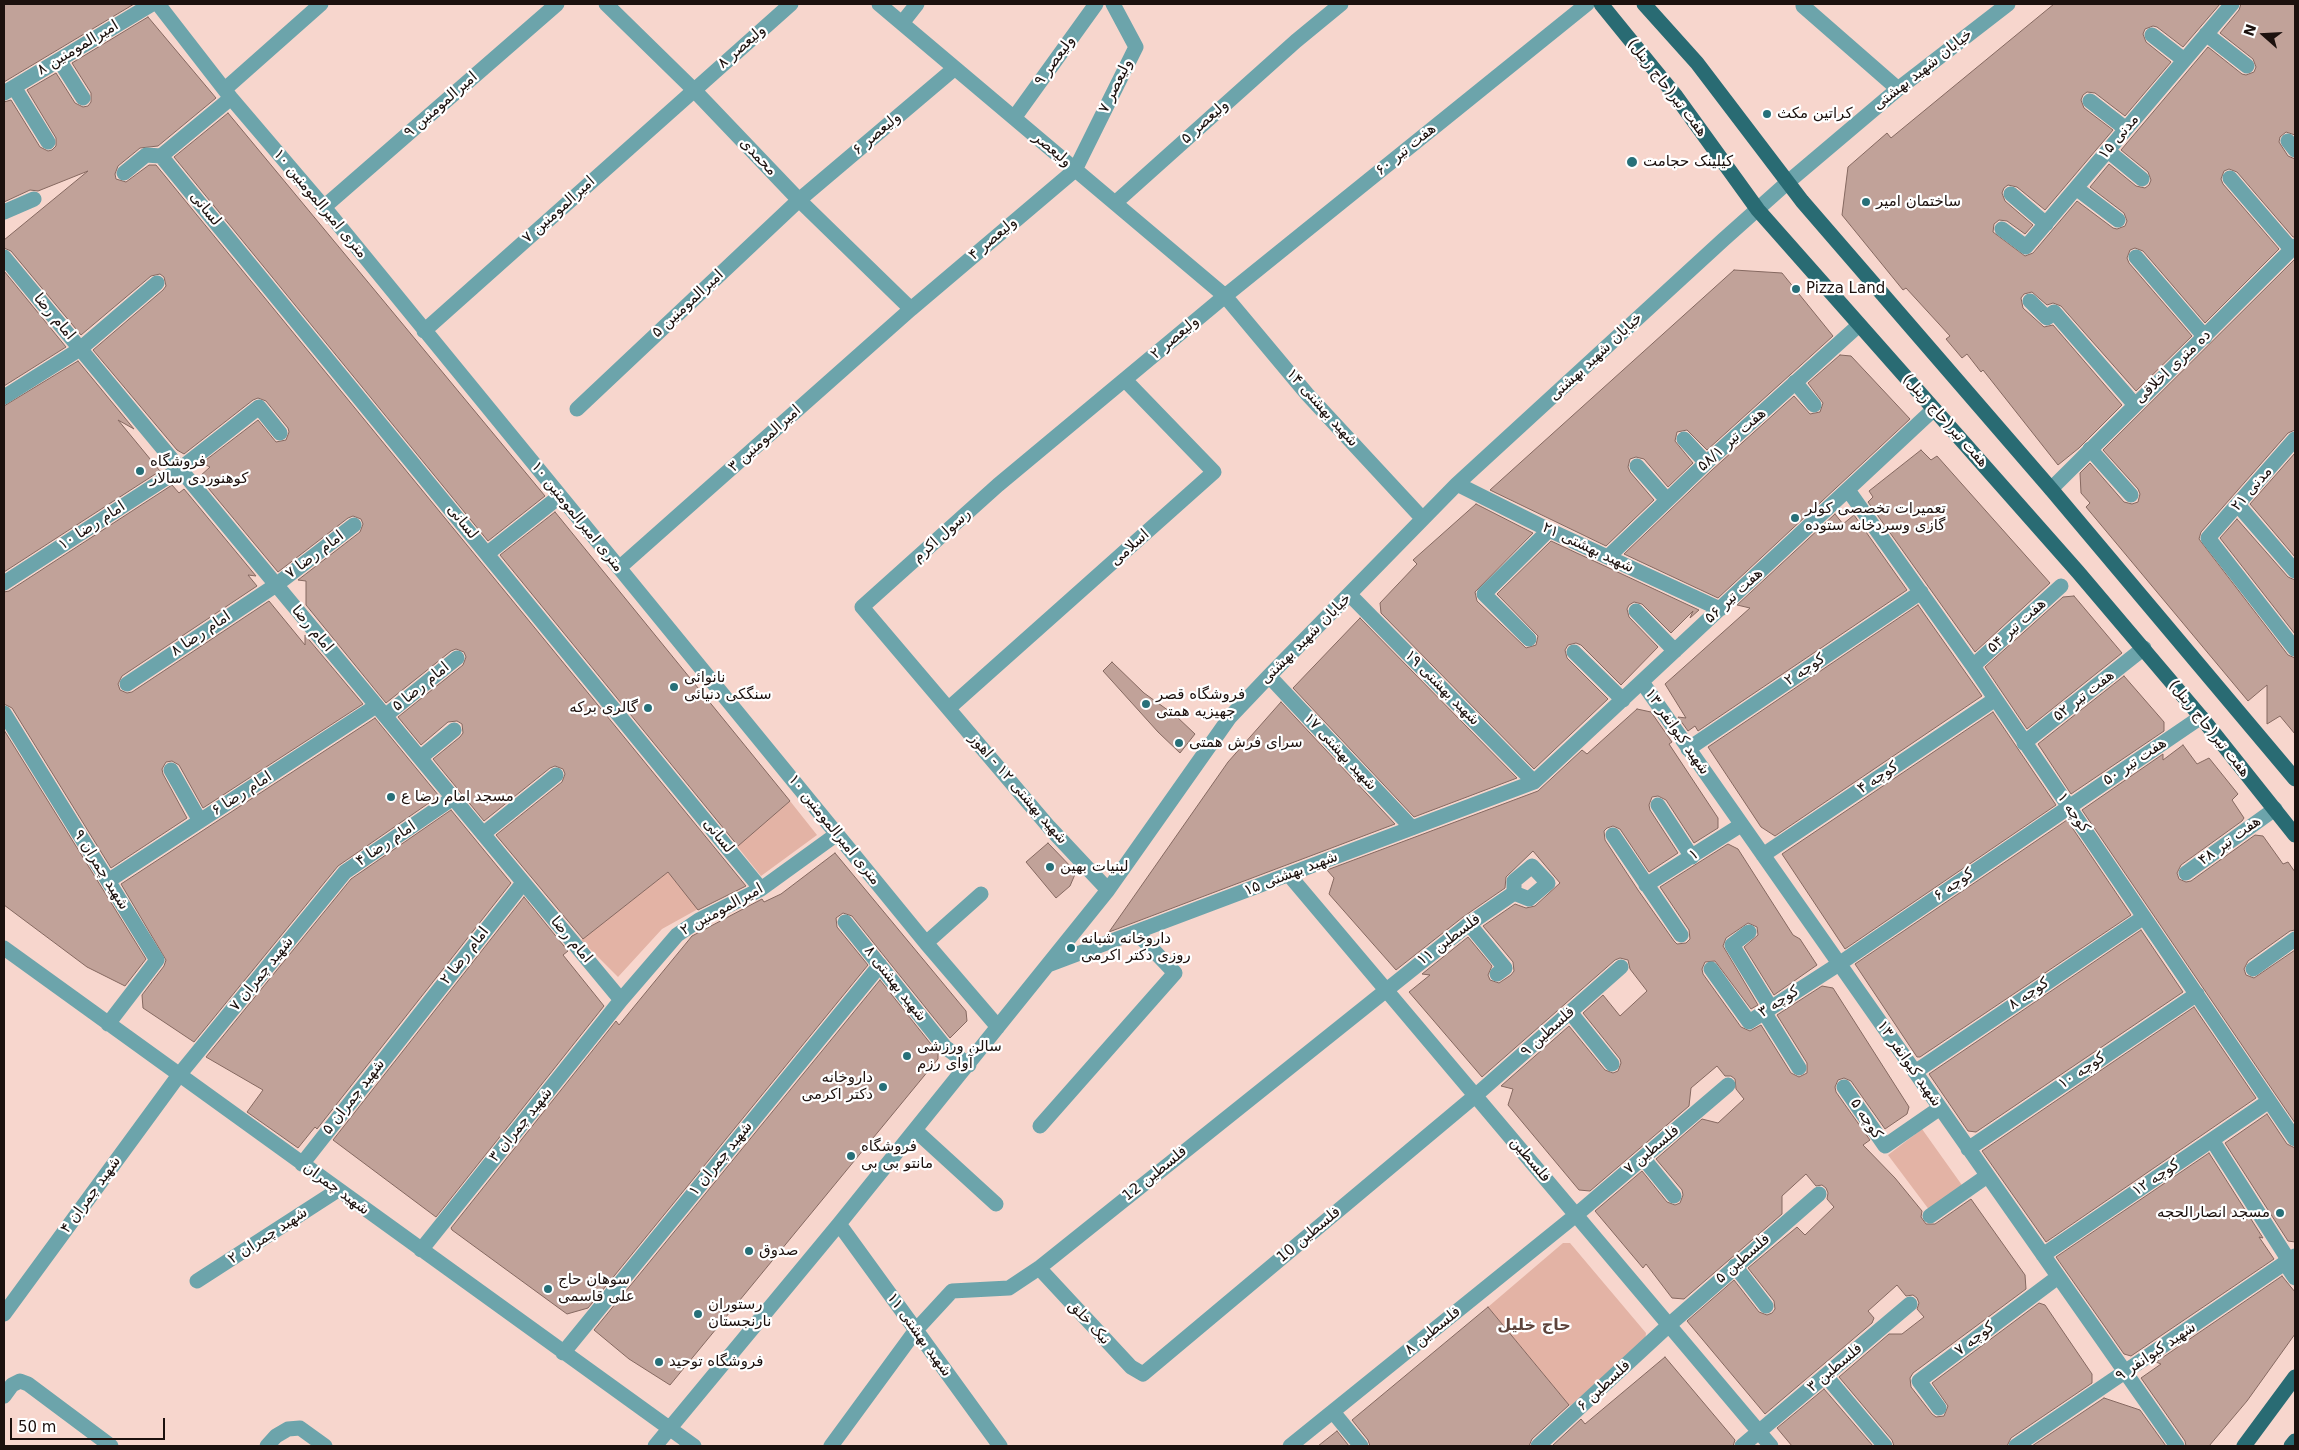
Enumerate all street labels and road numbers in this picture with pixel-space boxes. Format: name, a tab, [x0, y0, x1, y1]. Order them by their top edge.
street label: امیرالمومنین ۸	[34, 17, 122, 79]
street label: ولیعصر ۸	[714, 21, 770, 73]
street label: خیابان شهید بهشتی	[1870, 26, 1976, 114]
street label: ولیعصر ۹	[1031, 32, 1079, 90]
street label: هفت تیر(حاج زینل)	[1623, 35, 1711, 141]
street label: ولیعصر ۷	[1095, 56, 1137, 116]
street label: امیرالمومنین ۹	[401, 68, 481, 142]
street label: ولیعصر ۵	[1178, 96, 1232, 148]
street label: ولیعصر ۶	[849, 109, 905, 159]
street label: مدنی ۱۵	[2095, 111, 2143, 163]
street label: هفت تیر ۶۰	[1372, 120, 1440, 180]
street label: ولیعصر	[1029, 129, 1075, 171]
street label: محمدی	[736, 134, 780, 180]
street label: ۱۰ متری امیرالمومنین	[269, 146, 371, 262]
street label: امیرالمومنین ۷	[519, 173, 599, 247]
street label: لسانی	[186, 188, 224, 230]
street label: ولیعصر ۴	[965, 214, 1021, 264]
street label: امیرالمومنین ۵	[648, 266, 728, 342]
street label: امام رضا	[29, 290, 79, 344]
street label: خیابان شهید بهشتی	[1546, 309, 1646, 405]
street label: ولیعصر ۲	[1147, 313, 1203, 363]
street label: ده متری اخلاقی	[2131, 326, 2215, 408]
street label: شهید بهشتی ۱۴	[1282, 365, 1362, 451]
street label: هفت تیر(حاج زینل)	[1898, 371, 1992, 471]
street label: امیرالمومنین ۳	[725, 402, 805, 476]
street label: هفت تیر ۵۸/۱	[1694, 405, 1770, 475]
street label: ۱۰ متری امیرالمومنین	[527, 458, 627, 576]
street label: مدنی ۲۱	[2228, 463, 2276, 515]
street label: امام رضا ۱۰	[55, 498, 129, 554]
street label: لسانی	[443, 501, 481, 543]
street label: رسول اکرم	[909, 505, 975, 567]
street label: شهید بهشتی ۲۱	[1539, 519, 1637, 577]
street label: اسلامی	[1107, 526, 1153, 570]
street label: امام رضا ۷	[282, 527, 348, 583]
street label: هفت تیر ۵۶	[1701, 565, 1767, 627]
street label: خیابان شهید بهشتی	[1257, 590, 1355, 688]
street label: هفت تیر ۵۴	[1984, 595, 2050, 657]
street label: امام رضا	[287, 602, 337, 656]
street label: امام رضا ۸	[168, 607, 234, 661]
street label: شهید بهشتی ۱۹	[1401, 647, 1483, 729]
street label: کوچه ۲	[1781, 650, 1829, 690]
street label: امام رضا ۵	[389, 659, 453, 715]
street label: هفت تیر ۵۲	[2050, 666, 2118, 726]
street label: هفت تیر(حاج زینل)	[2164, 677, 2254, 781]
street label: شهید کیوانفر ۱۳	[1641, 685, 1713, 779]
street label: شهید بهشتی ۱۷	[1300, 710, 1380, 794]
street label: شهید بهشتی ۱۲ - اهوز	[965, 730, 1071, 848]
street label: هفت تیر ۵۰	[2100, 734, 2170, 790]
street label: کوچه ۴	[1854, 758, 1902, 798]
street label: امام رضا ۶	[208, 768, 276, 820]
street label: ۱۰ متری امیرالمومنین	[784, 771, 884, 889]
street label: کوچه ۱	[2053, 789, 2093, 837]
street label: هفت تیر ۴۸	[2195, 812, 2265, 870]
street label: لسانی	[699, 815, 737, 857]
street label: امام رضا ۴	[353, 817, 419, 871]
street label: شهید چمران ۹	[69, 827, 133, 913]
street label: ۱	[1686, 845, 1702, 865]
street label: شهید بهشتی ۱۵	[1242, 848, 1340, 900]
street label: کوچه ۶	[1930, 865, 1978, 905]
street label: امیرالمومنین ۲	[678, 880, 766, 940]
street label: فلسطین ۱۱	[1414, 910, 1484, 970]
street label: امام رضا	[546, 913, 596, 967]
street label: امام رضا ۲	[437, 924, 493, 988]
street label: شهید چمران ۷	[226, 933, 298, 1015]
street label: شهید بهشتی ۸	[860, 943, 930, 1025]
street label: کوچه ۸	[2005, 974, 2053, 1014]
street label: کوچه ۳	[1755, 982, 1803, 1022]
street label: فلسطین ۹	[1517, 1003, 1579, 1061]
street label: شهید کیوانفر ۱۳	[1873, 1017, 1945, 1111]
street label: کوچه ۱۰	[2055, 1049, 2109, 1093]
street label: شهید چمران ۵	[319, 1056, 389, 1138]
street label: شهید چمران ۳	[485, 1084, 557, 1166]
street label: کوچه ۵	[1846, 1095, 1886, 1143]
street label: شهید چمران ۱	[685, 1118, 757, 1200]
street label: فلسطین ۷	[1621, 1122, 1683, 1178]
street label: فلسطین	[1506, 1134, 1554, 1186]
street label: فلسطین 12	[1119, 1143, 1191, 1205]
street label: شهید چمران ۴	[57, 1153, 125, 1237]
street label: کوچه ۱۲	[2129, 1156, 2183, 1200]
street label: شهید چمران	[299, 1159, 373, 1219]
street label: فلسطین 10	[1273, 1203, 1345, 1267]
street label: شهید چمران ۲	[225, 1204, 311, 1268]
street label: فلسطین ۵	[1712, 1230, 1774, 1288]
street label: شهید بهشتی ۱۱	[883, 1290, 955, 1380]
street label: نیک خلق	[1064, 1297, 1114, 1349]
street label: فلسطین ۸	[1401, 1303, 1465, 1359]
street label: کوچه ۷	[1952, 1318, 1998, 1360]
street label: شهید کیوانفر ۹	[2112, 1319, 2200, 1385]
street label: فلسطین ۳	[1804, 1340, 1866, 1396]
street label: فلسطین ۶	[1574, 1357, 1634, 1415]

